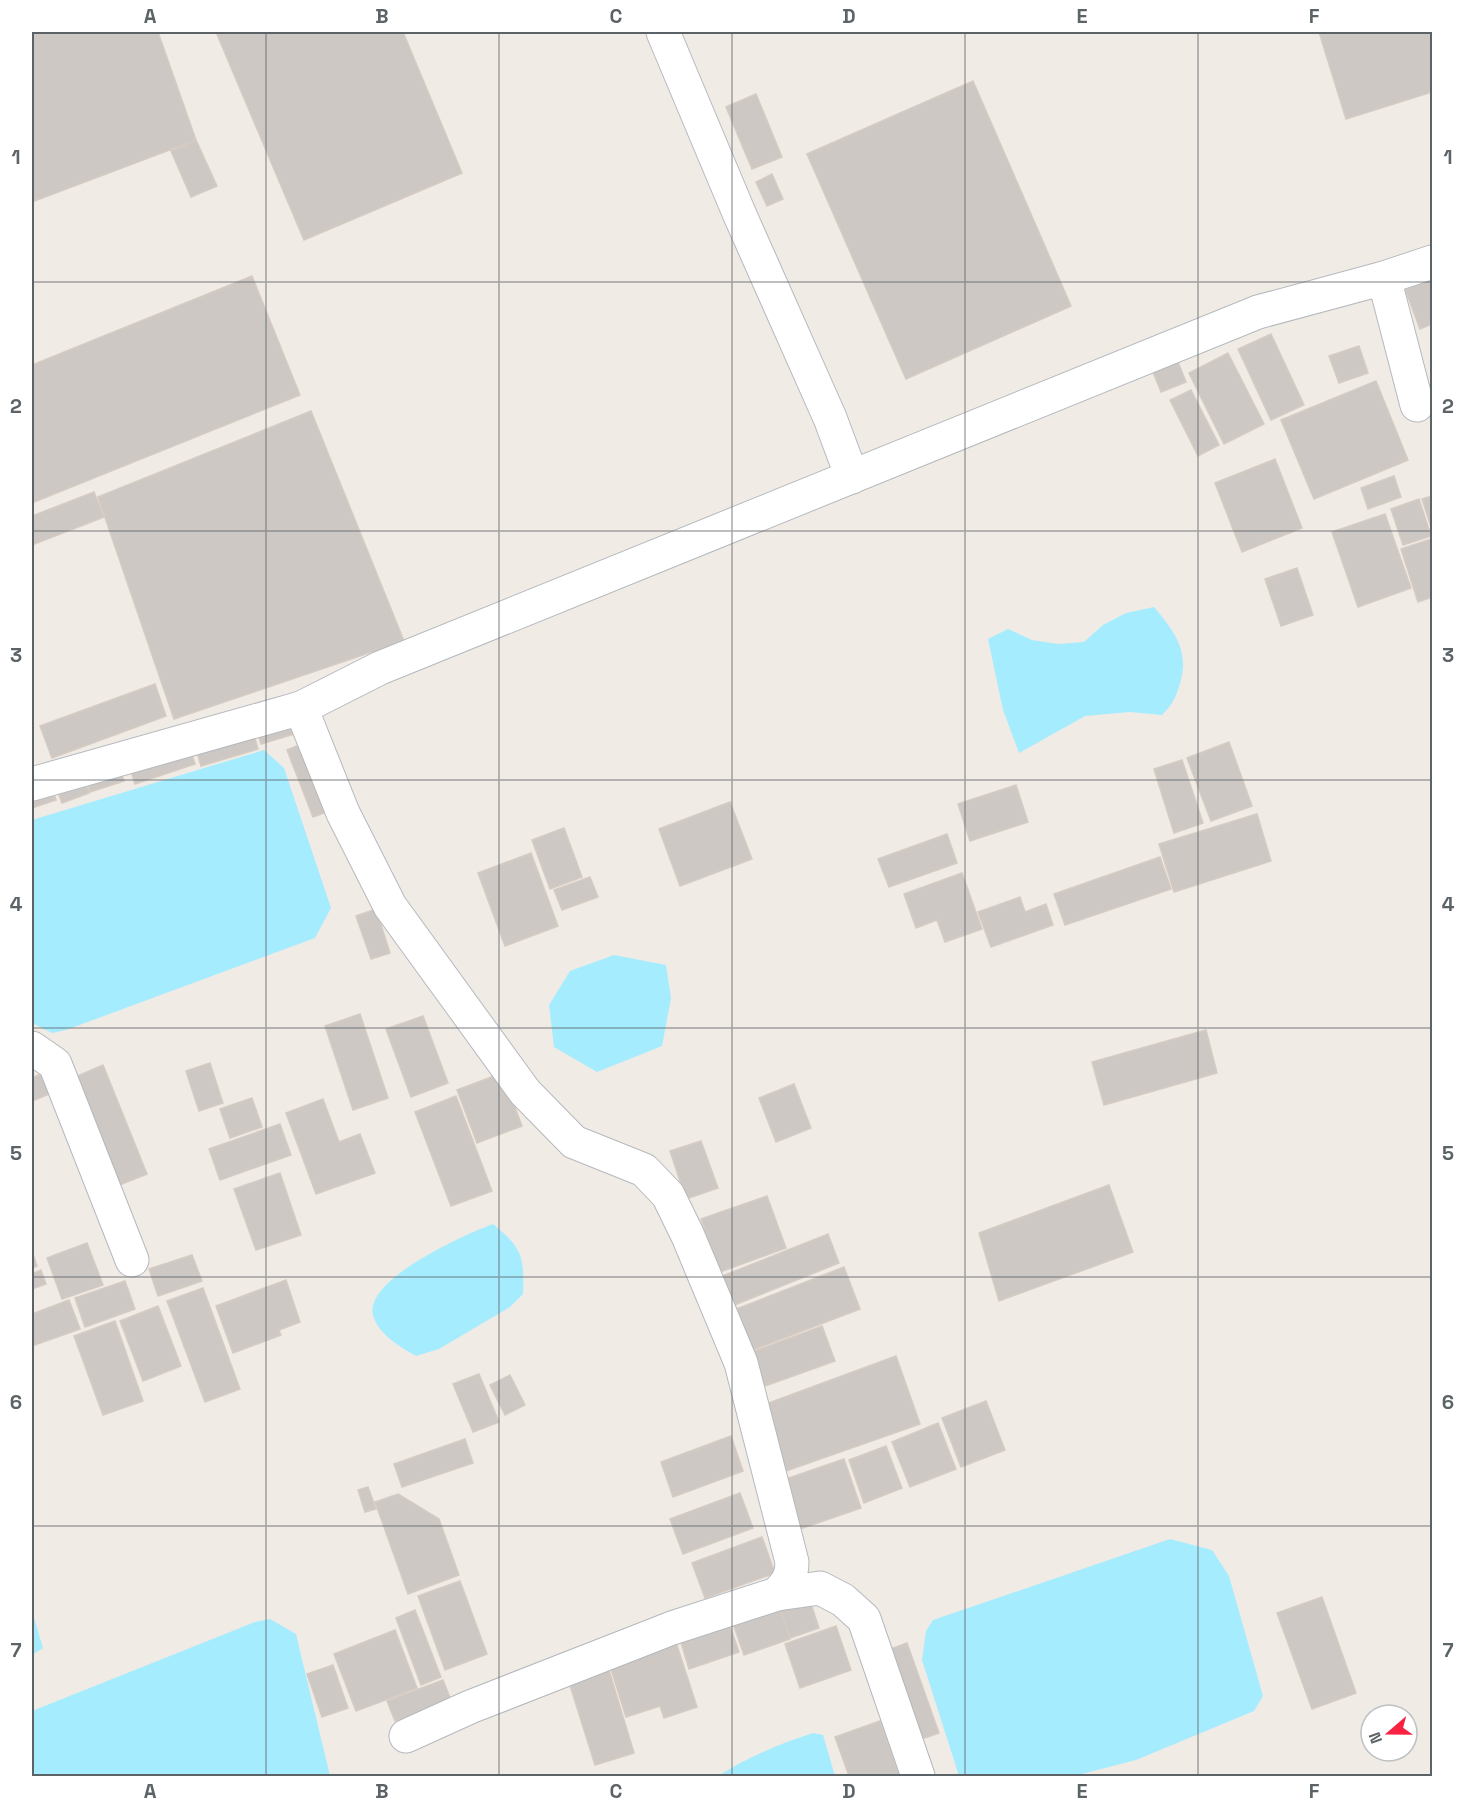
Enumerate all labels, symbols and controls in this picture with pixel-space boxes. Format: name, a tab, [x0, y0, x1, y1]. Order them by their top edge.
text: A	[144, 3, 157, 29]
text: B	[375, 3, 389, 29]
text: C	[610, 3, 623, 29]
text: D	[842, 3, 856, 29]
text: E	[1076, 3, 1088, 29]
text: F	[1309, 3, 1320, 29]
text: 1	[11, 144, 21, 170]
text: 1	[1443, 144, 1453, 170]
text: 2	[10, 393, 22, 419]
text: 2	[1442, 393, 1454, 419]
text: 3	[10, 642, 22, 668]
text: 3	[1442, 642, 1454, 668]
text: 4	[10, 891, 23, 917]
text: 4	[1442, 891, 1455, 917]
text: 5	[10, 1140, 22, 1166]
text: 5	[1442, 1140, 1454, 1166]
text: 6	[10, 1389, 22, 1415]
text: 6	[1442, 1389, 1454, 1415]
text: 7	[10, 1637, 22, 1663]
text: 7	[1442, 1637, 1454, 1663]
north arrow	[1359, 1703, 1419, 1763]
text: N	[1364, 1729, 1387, 1747]
text: A	[144, 1778, 157, 1804]
text: B	[375, 1778, 389, 1804]
text: C	[610, 1778, 623, 1804]
text: D	[842, 1778, 856, 1804]
text: E	[1076, 1778, 1088, 1804]
text: F	[1309, 1778, 1320, 1804]

